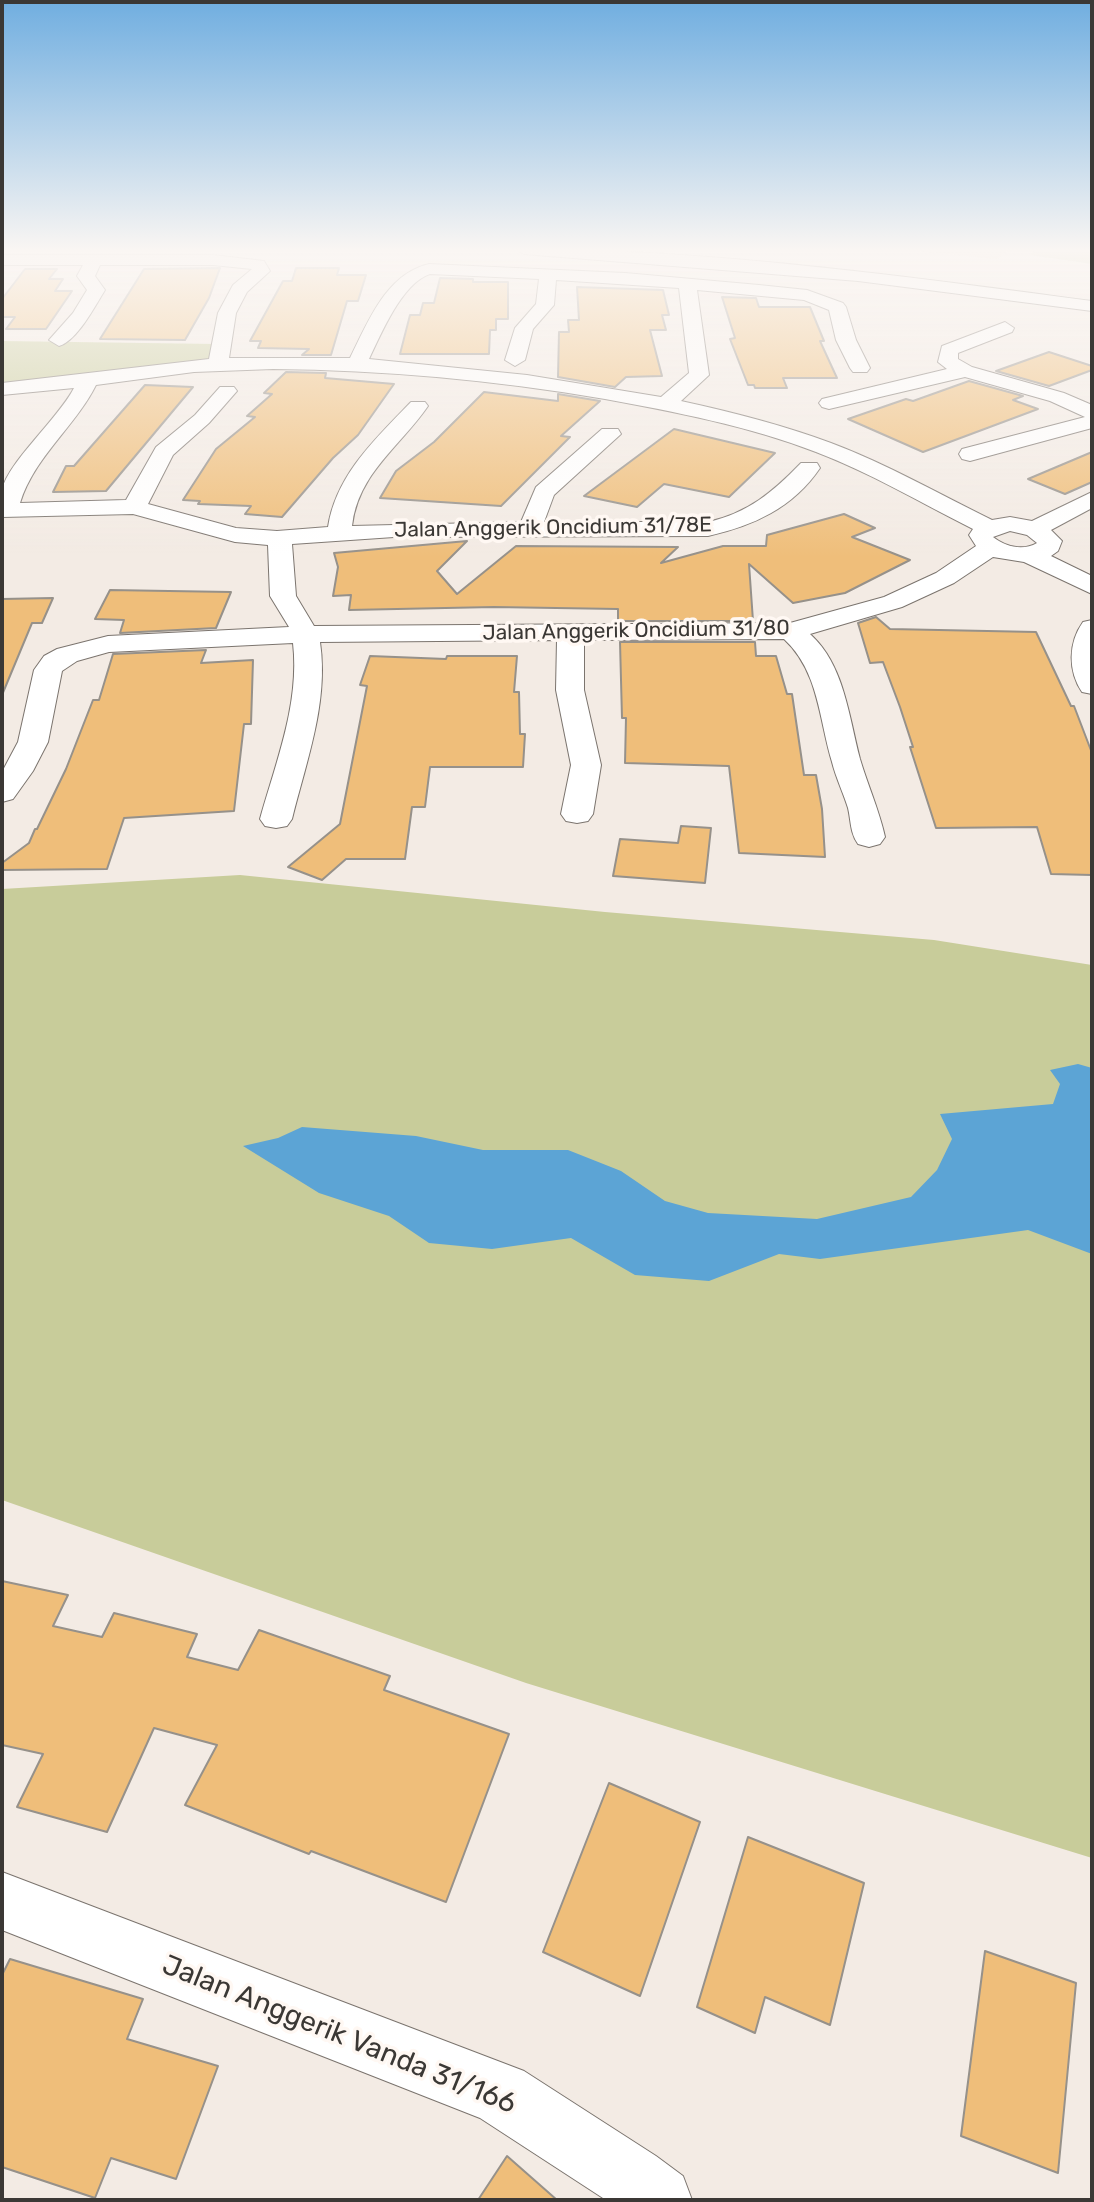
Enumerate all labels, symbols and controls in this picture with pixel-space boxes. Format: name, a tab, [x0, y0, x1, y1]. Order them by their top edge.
street label: Jalan Anggerik Oncidium 31/78E	[394, 513, 712, 543]
street label: Jalan Anggerik Oncidium 31/80	[482, 616, 790, 646]
street label: Jalan Anggerik Vanda 31/166	[157, 1949, 521, 2121]

